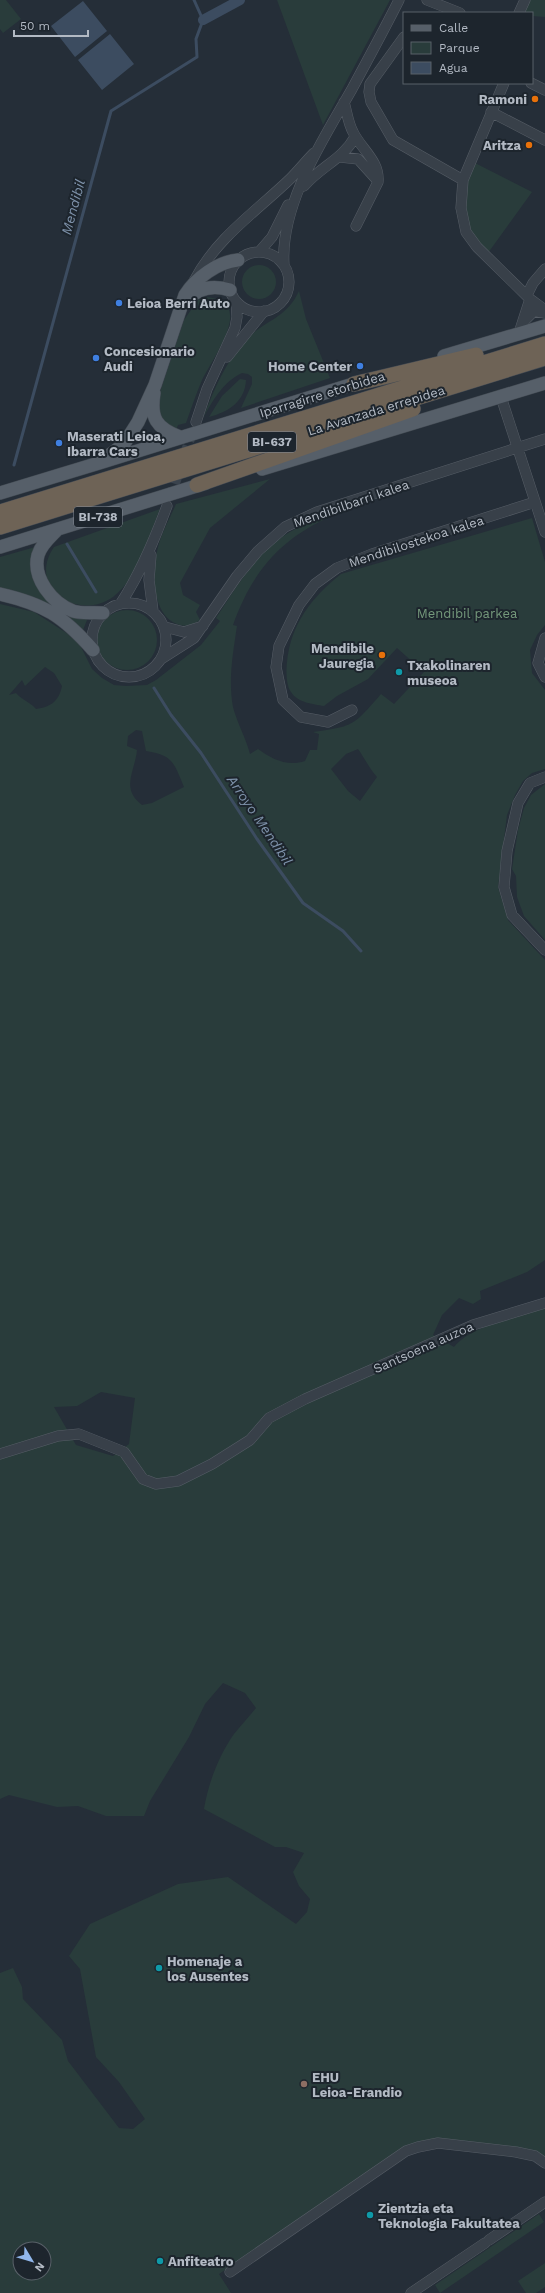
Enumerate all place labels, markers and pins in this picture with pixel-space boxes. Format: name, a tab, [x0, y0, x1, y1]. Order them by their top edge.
place label: Ramoni	[479, 92, 527, 107]
marker: Ramoni	[530, 94, 540, 104]
place label: Aritza	[483, 138, 521, 153]
marker: Aritza	[524, 140, 534, 150]
place label: Leioa Berri Auto	[127, 296, 230, 311]
marker: Leioa Berri Auto	[114, 298, 124, 308]
place label: Concesionario Audi	[104, 344, 195, 374]
marker: Concesionario Audi	[91, 353, 101, 363]
place label: Home Center	[268, 359, 352, 374]
marker: Home Center	[355, 361, 365, 371]
place label: Maserati Leioa, Ibarra Cars	[67, 429, 165, 459]
marker: Maserati Leioa, Ibarra Cars	[54, 438, 64, 448]
place label: Mendibile Jauregia	[311, 641, 374, 671]
marker: Mendibile Jauregia	[377, 650, 387, 660]
place label: Txakolinaren museoa	[407, 658, 491, 688]
marker: Txakolinaren museoa	[394, 667, 404, 677]
place label: Homenaje a los Ausentes	[167, 1954, 249, 1984]
marker: Homenaje a los Ausentes	[154, 1963, 164, 1973]
place label: EHU Leioa-Erandio	[312, 2070, 402, 2100]
marker: EHU Leioa-Erandio	[299, 2079, 309, 2089]
place label: Zientzia eta Teknologia Fakultatea	[378, 2201, 520, 2231]
marker: Zientzia eta Teknologia Fakultatea	[365, 2210, 375, 2220]
place label: Anfiteatro	[168, 2254, 234, 2269]
marker: Anfiteatro	[155, 2256, 165, 2266]

